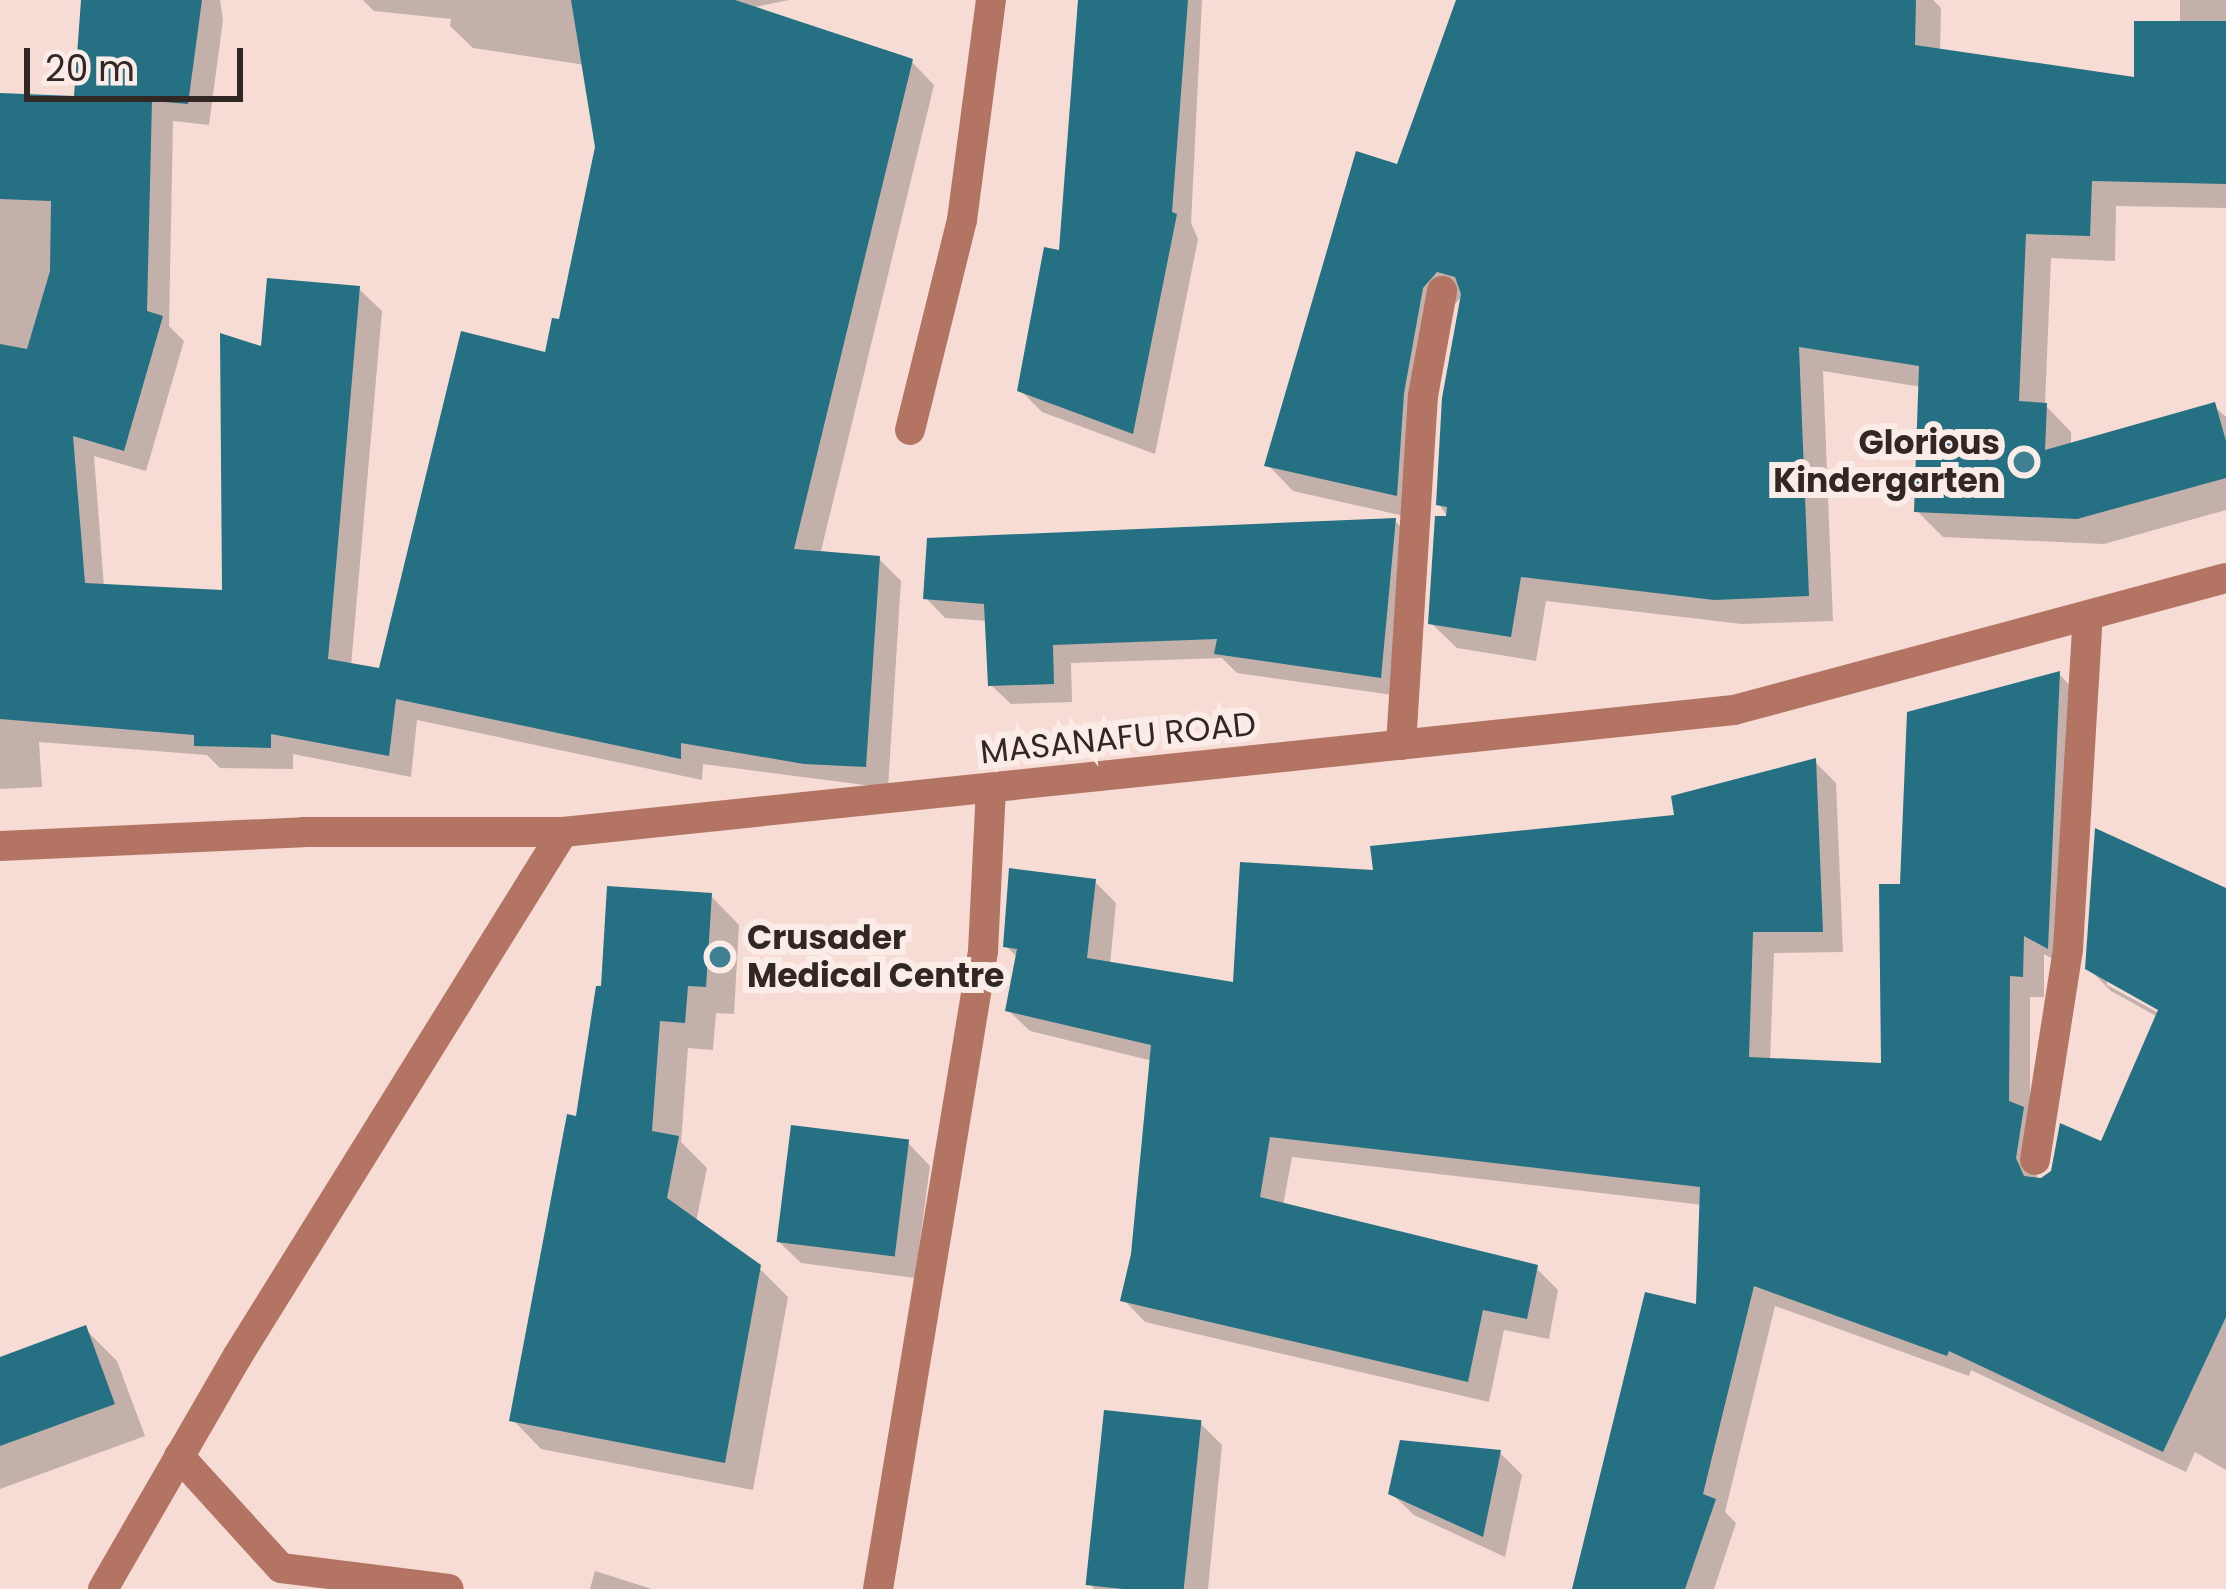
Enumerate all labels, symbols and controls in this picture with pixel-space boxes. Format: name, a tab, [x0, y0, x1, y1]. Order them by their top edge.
scale bar	[30, 24, 249, 98]
text: 20 m	[45, 43, 135, 94]
place label: Glorious Kindergarten	[1773, 423, 2000, 501]
marker: Glorious Kindergarten	[2011, 449, 2037, 475]
street label: MASANAFU ROAD	[978, 704, 1258, 772]
place label: Crusader Medical Centre	[747, 918, 1004, 996]
marker: Crusader Medical Centre	[704, 941, 736, 973]

